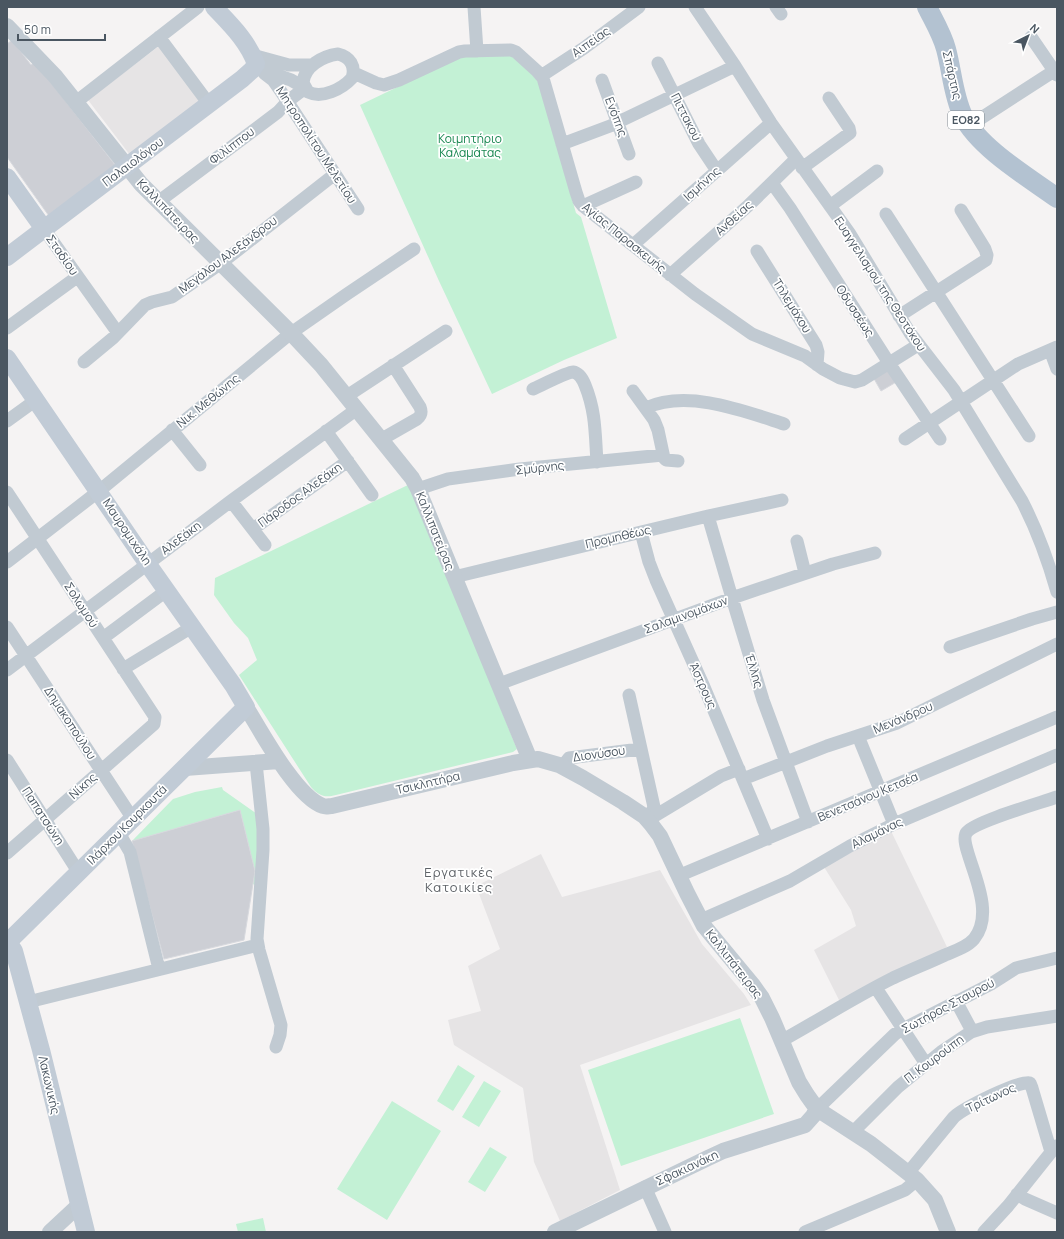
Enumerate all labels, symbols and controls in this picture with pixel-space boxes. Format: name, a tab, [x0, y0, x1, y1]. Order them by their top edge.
scale bar	[18, 16, 105, 42]
north arrow	[1008, 16, 1048, 56]
text: N	[1027, 20, 1043, 36]
text: 50 m	[24, 21, 51, 38]
street label: Αιπείας	[568, 22, 614, 61]
street label: Σπάρτης	[939, 49, 966, 101]
street label: Μητροπολίτου Μελετίου	[272, 83, 361, 207]
street label: Πιττακού	[667, 90, 706, 144]
street label: Ενόπης	[601, 94, 632, 140]
road number: ΕΟ82	[948, 111, 984, 129]
street label: Φιλίππου	[206, 123, 258, 168]
park label: Κοιμητήριο Καλαμάτας	[438, 130, 502, 161]
street label: Παλαιολόγου	[99, 133, 167, 190]
street label: Ισμήνης	[680, 162, 724, 205]
street label: Καλλιπάτειρας	[133, 175, 204, 247]
street label: Ανθείας	[711, 196, 756, 239]
street label: Αγίας Παρασκευής	[579, 198, 670, 277]
street label: Μεγάλου Αλεξάνδρου	[175, 212, 280, 297]
street label: Ευαγγελισμού της Θεοτόκου	[830, 213, 930, 354]
street label: Σταδίου	[42, 231, 83, 279]
street label: Τηλεμάχου	[769, 275, 816, 336]
street label: Οδυσσέως	[832, 281, 879, 340]
street label: Νικ. Μεθώνης	[172, 370, 243, 431]
street label: Σμύρνης	[515, 456, 565, 479]
street label: Πάροδος Αλεξάκη	[254, 458, 345, 531]
street label: Καλλιπατείρας	[412, 489, 459, 573]
street label: Μαυρομιχάλη	[99, 495, 156, 568]
street label: Αλεξάκη	[157, 517, 204, 558]
street label: Προμηθέως	[584, 521, 653, 552]
street label: Σολωμού	[60, 579, 102, 631]
street label: Σαλαμινομάχων	[642, 591, 730, 638]
street label: Έλλης	[741, 652, 768, 690]
street label: Άστρους	[686, 660, 721, 712]
street label: Δημακοπούλου	[40, 683, 100, 763]
street label: Μενάνδρου	[870, 697, 935, 738]
street label: Διονύσου	[572, 741, 626, 766]
street label: Τσικλητήρα	[394, 767, 461, 798]
street label: Νίκης	[65, 768, 101, 803]
street label: Βενετσάνου Κετσέα	[815, 768, 921, 825]
street label: Ιλάρχου Κουρκουτά	[83, 781, 170, 868]
street label: Παπατσώνη	[18, 783, 69, 848]
street label: Αλαμάνας	[848, 813, 906, 852]
district label: Εργατικές Κατοικίες	[424, 863, 494, 896]
street label: Καλλιπάτειρας	[702, 926, 767, 1002]
street label: Σωτήρος Σταυρού	[898, 974, 997, 1037]
street label: Π. Κουρούπη	[900, 1031, 967, 1087]
street label: Λακωνικής	[35, 1054, 65, 1116]
street label: Τρίτωνος	[963, 1079, 1019, 1116]
street label: Σφακιανάκη	[653, 1146, 721, 1189]

